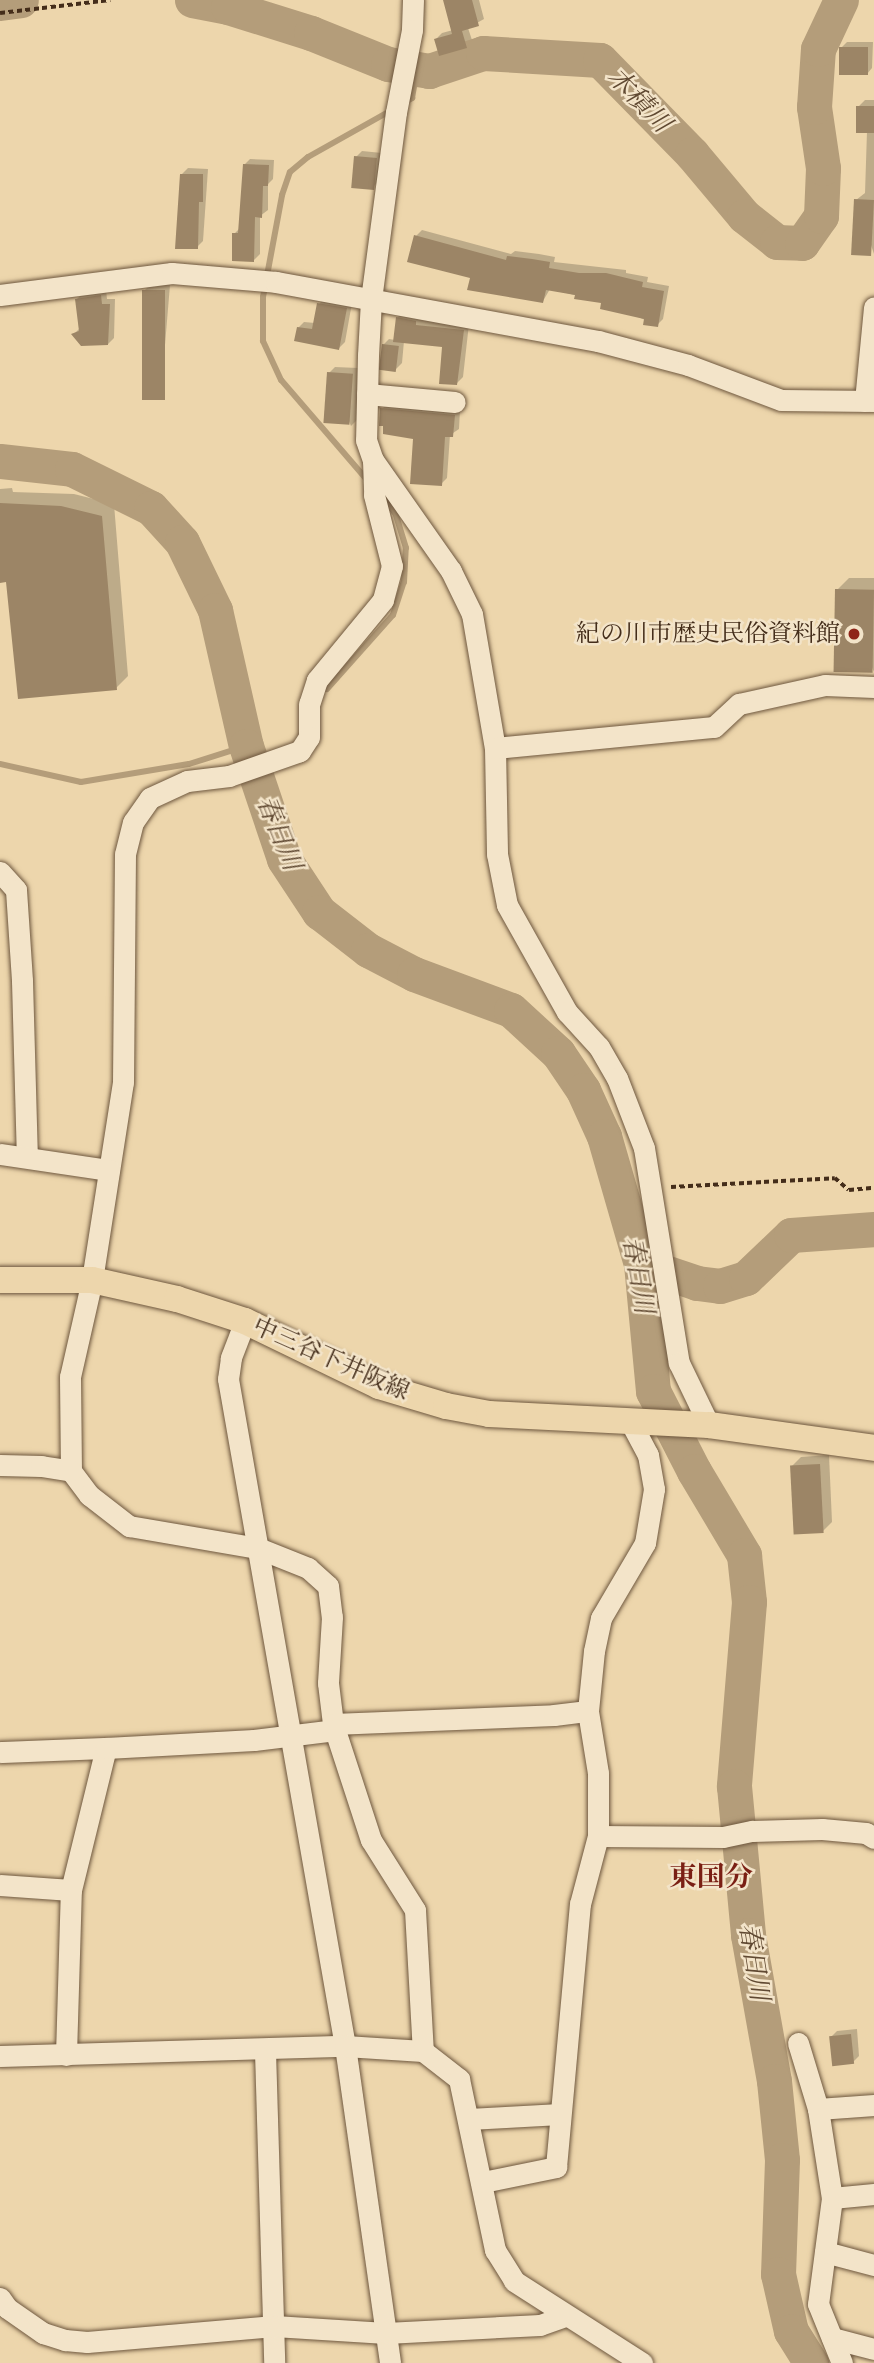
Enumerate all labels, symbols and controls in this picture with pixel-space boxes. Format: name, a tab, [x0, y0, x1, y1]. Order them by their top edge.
water label: 木積川	[601, 61, 677, 139]
place label: 紀の川市歴史民俗資料館	[576, 620, 840, 648]
marker: 紀の川市歴史民俗資料館	[846, 626, 862, 642]
water label: 春日川	[250, 791, 308, 875]
water label: 春日川	[616, 1234, 660, 1316]
street label: 中三谷下井阪線	[248, 1312, 414, 1406]
district label: 東国分	[669, 1860, 753, 1894]
water label: 春日川	[732, 1921, 776, 2003]

